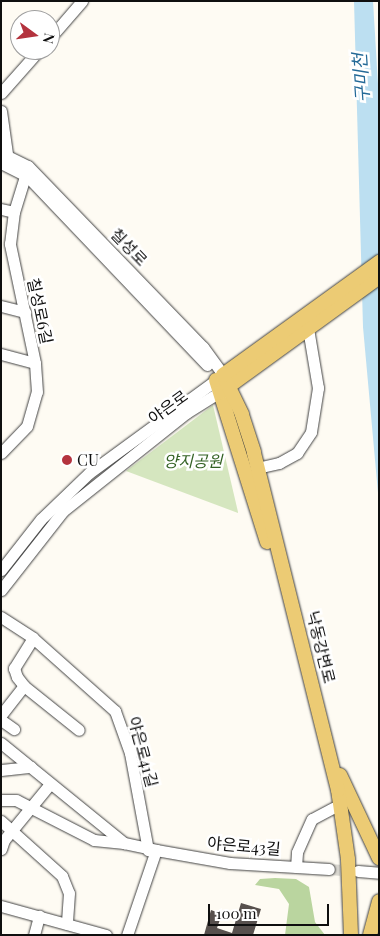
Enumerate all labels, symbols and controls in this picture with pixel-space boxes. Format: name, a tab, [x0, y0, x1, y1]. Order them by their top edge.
north arrow	[10, 10, 60, 60]
text: N	[39, 31, 60, 46]
water label: 구미천	[348, 52, 374, 104]
street label: 칠성로	[107, 224, 151, 270]
street label: 칠성로6길	[24, 276, 56, 346]
street label: 야은로	[144, 386, 192, 428]
place label: CU	[77, 450, 99, 470]
park label: 양지공원	[164, 451, 222, 471]
marker: CU	[61, 454, 73, 466]
street label: 낙동강변로	[303, 609, 339, 685]
street label: 야은로41길	[124, 714, 162, 790]
street label: 야은로43길	[206, 833, 282, 859]
scale bar	[210, 894, 331, 926]
text: 100 m	[216, 903, 257, 923]

